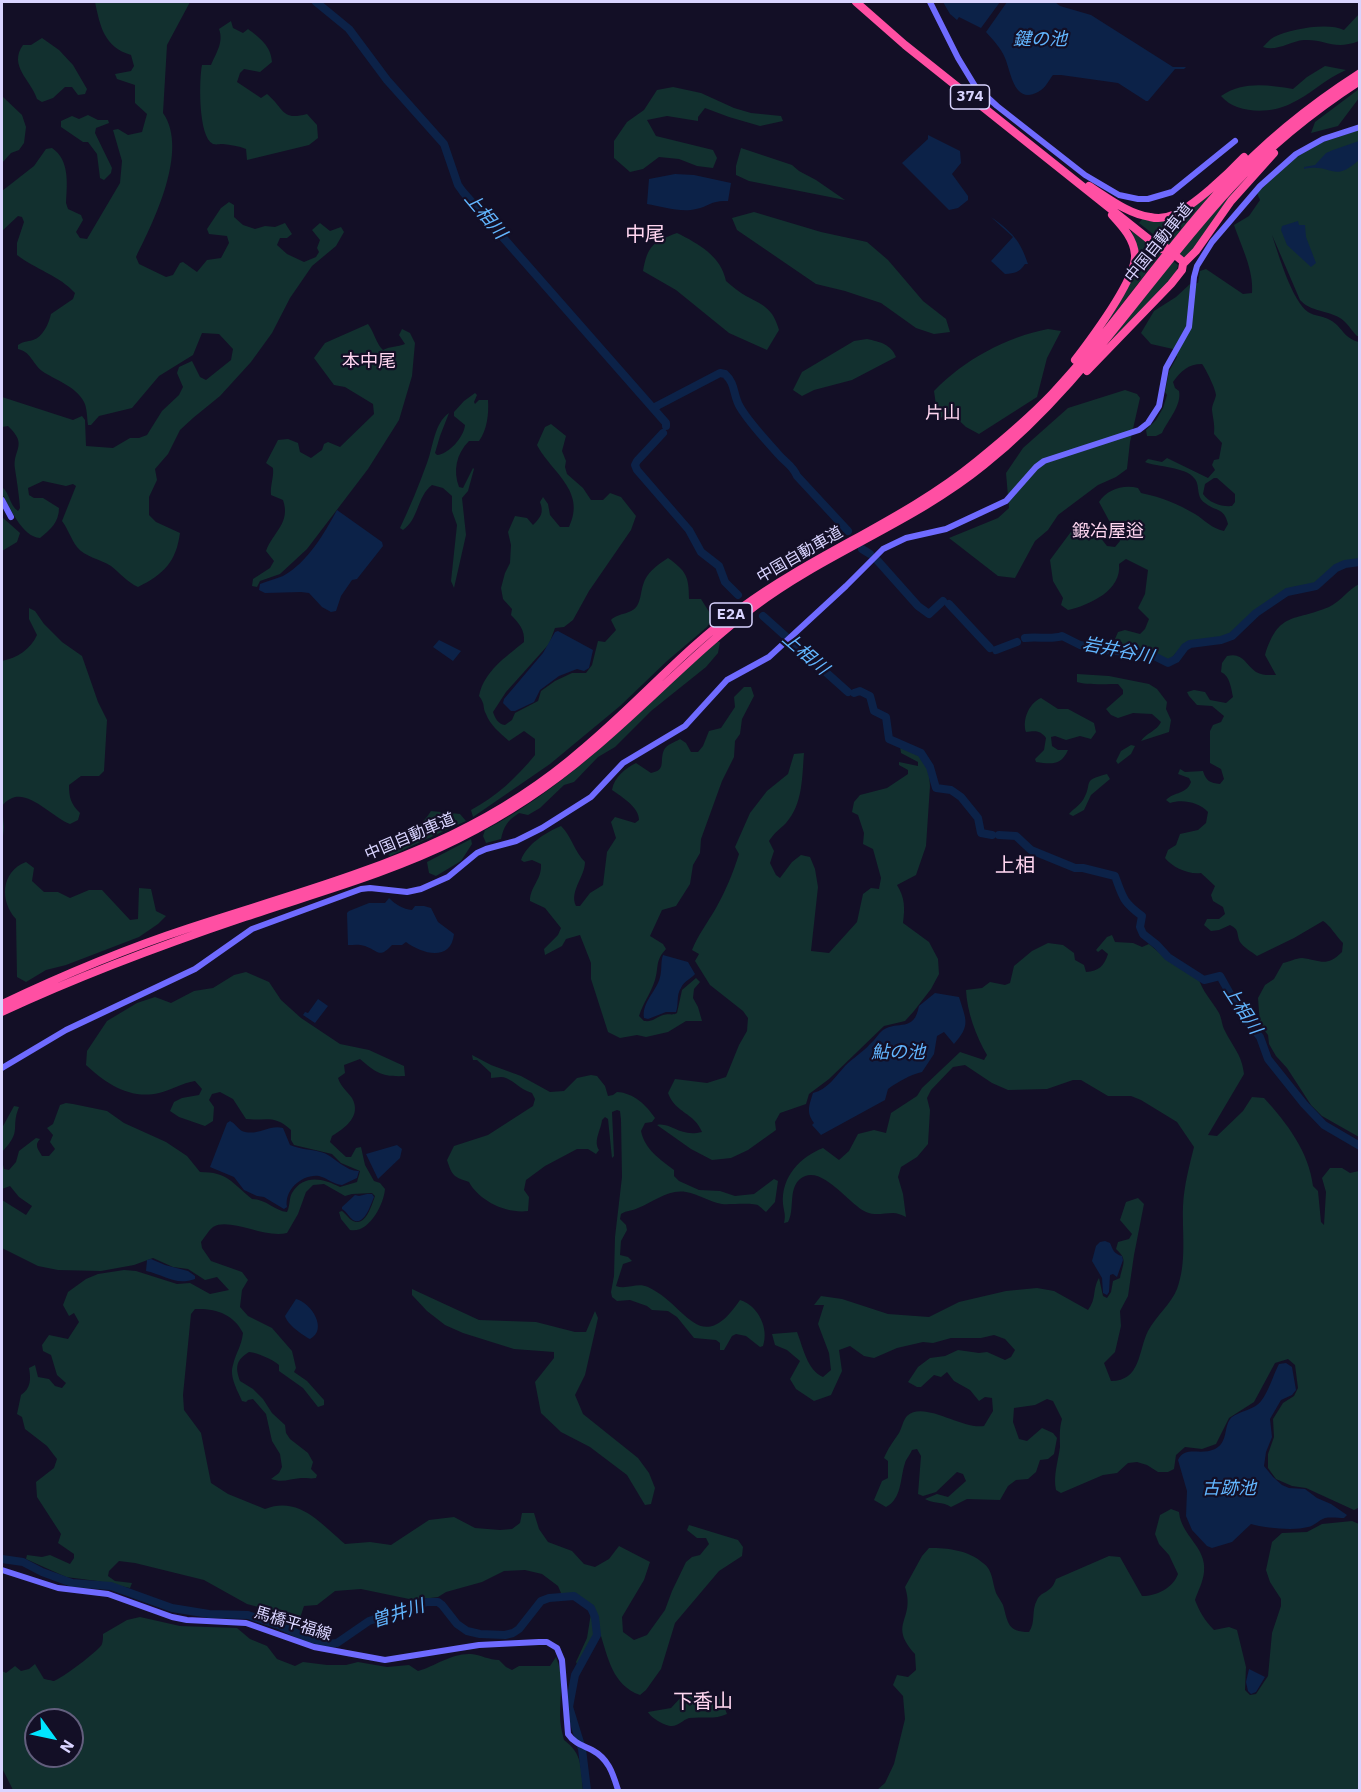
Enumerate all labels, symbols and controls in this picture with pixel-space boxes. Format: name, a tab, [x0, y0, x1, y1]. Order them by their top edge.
water label: 鍵の池	[1013, 29, 1067, 51]
road number: 374	[950, 85, 990, 109]
water label: 上相川	[459, 188, 511, 244]
street label: 中国自動車道	[1121, 200, 1197, 286]
district label: 中尾	[625, 223, 665, 247]
district label: 本中尾	[342, 351, 396, 373]
district label: 片山	[925, 403, 961, 425]
district label: 鍛冶屋逧	[1072, 521, 1144, 543]
street label: 中国自動車道	[754, 523, 846, 587]
road number: E2A	[710, 603, 752, 627]
water label: 上相川	[778, 628, 832, 680]
water label: 岩井谷川	[1081, 634, 1155, 668]
street label: 中国自動車道	[362, 809, 458, 865]
district label: 上相	[995, 854, 1035, 878]
water label: 上相川	[1218, 981, 1266, 1039]
water label: 鮎の池	[871, 1042, 925, 1064]
water label: 古跡池	[1202, 1478, 1256, 1500]
water label: 曽井川	[369, 1595, 427, 1633]
street label: 馬橋平福線	[252, 1603, 334, 1645]
district label: 下香山	[673, 1690, 733, 1714]
north arrow	[24, 1708, 84, 1768]
text: N	[56, 1736, 79, 1757]

